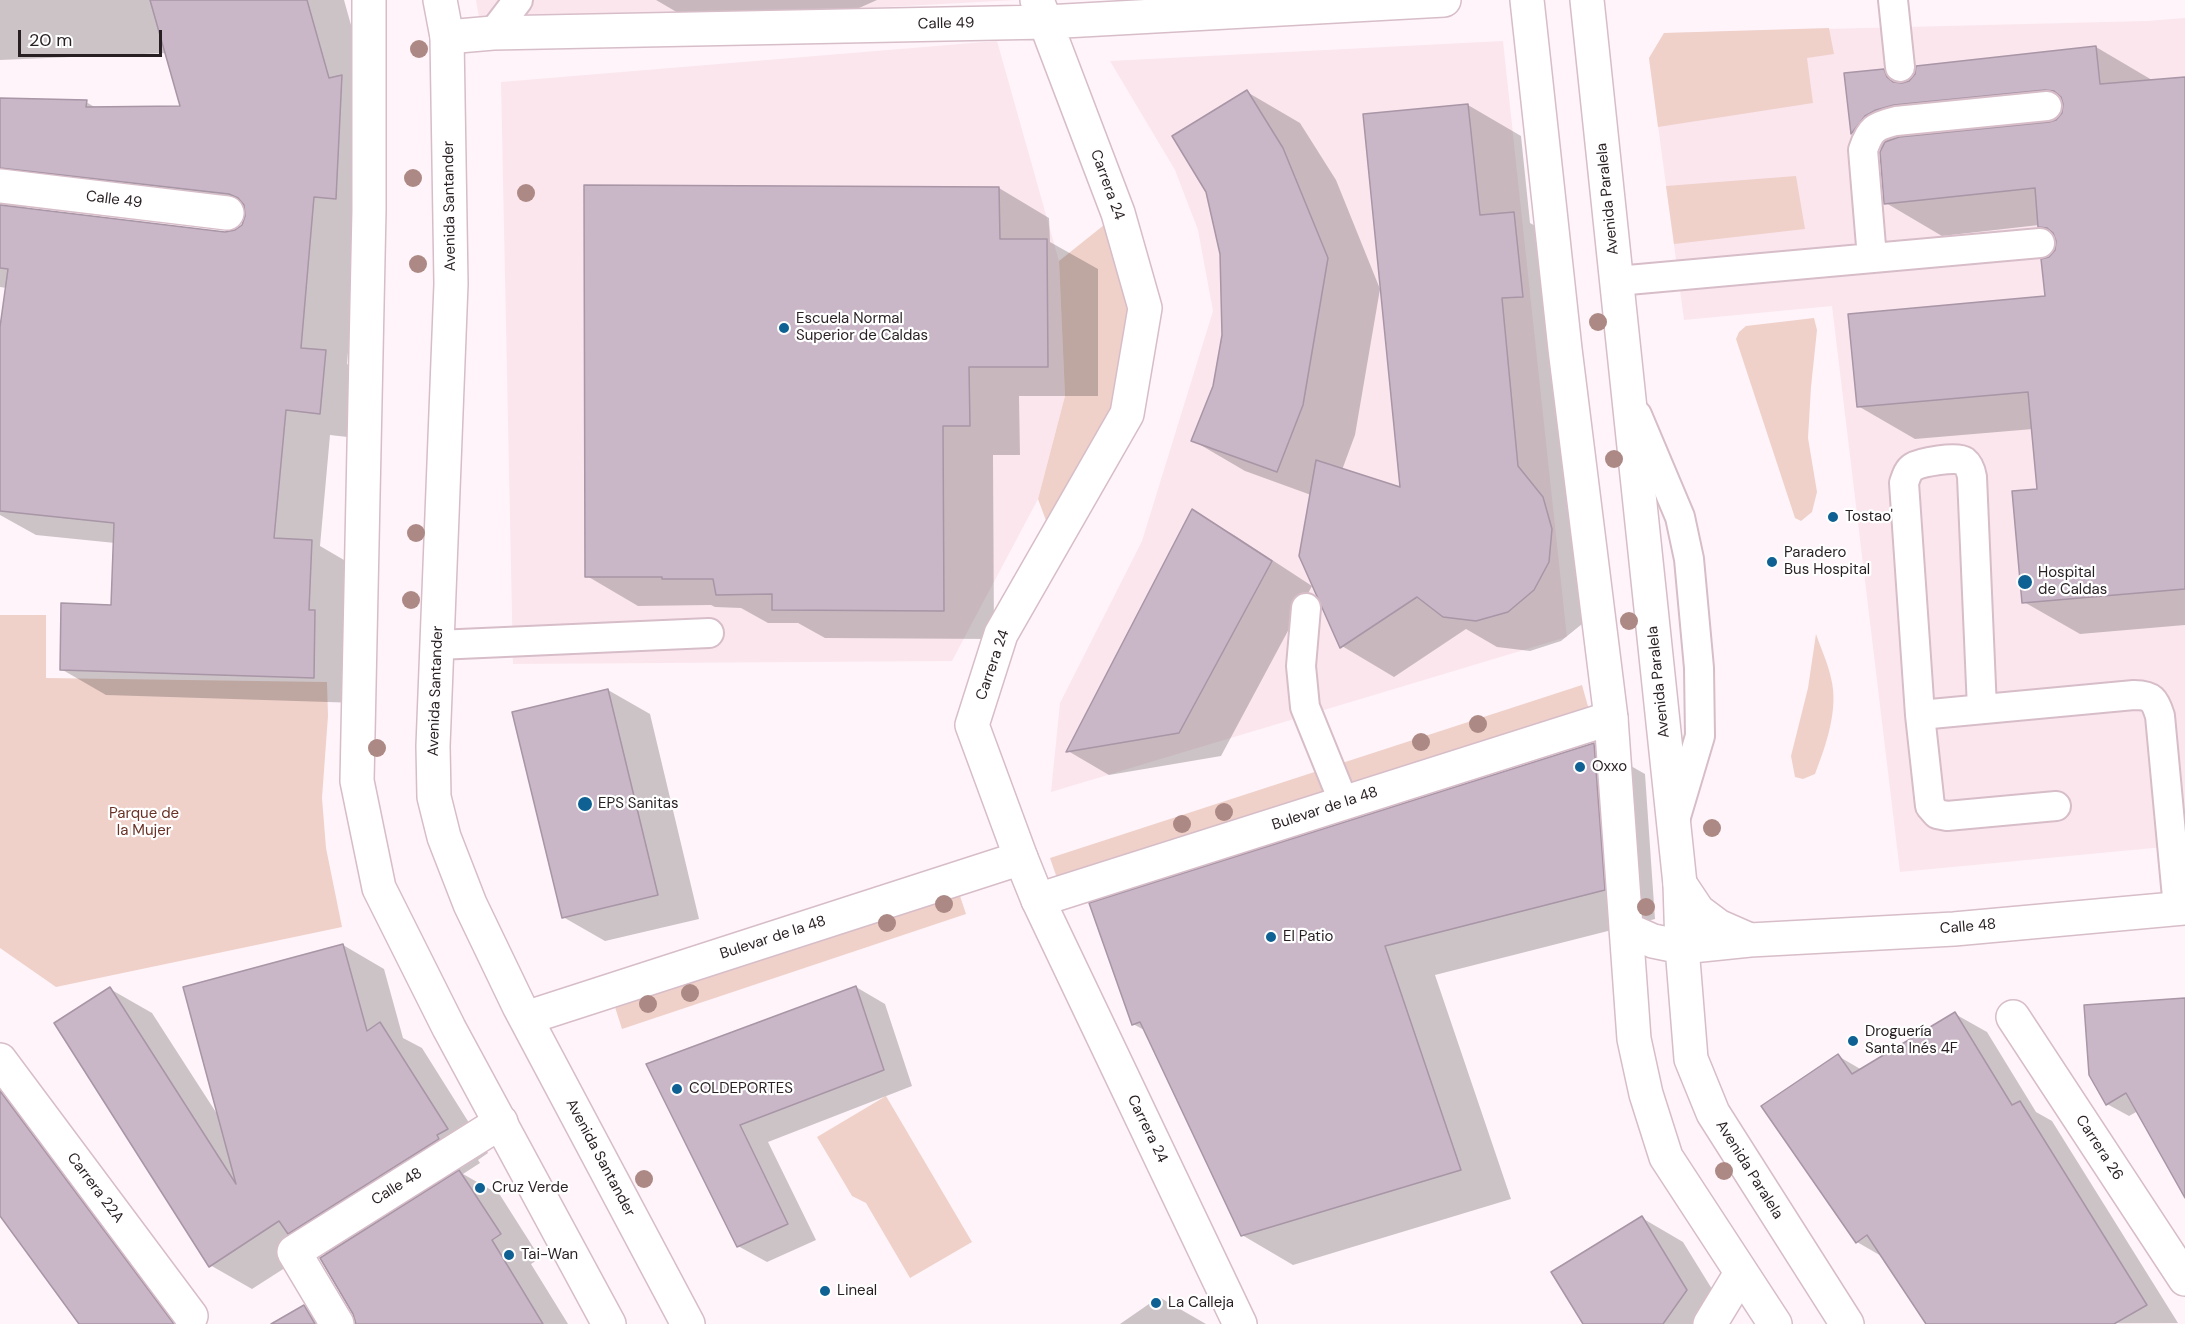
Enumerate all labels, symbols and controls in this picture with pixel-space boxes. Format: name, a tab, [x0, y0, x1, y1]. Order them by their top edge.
street label: Calle 49	[918, 15, 974, 33]
scale bar	[21, 18, 165, 56]
text: 20 m	[29, 28, 72, 52]
street label: Avenida Santander	[440, 141, 460, 271]
street label: Avenida Paralela	[1593, 142, 1623, 256]
street label: Carrera 24	[1086, 147, 1128, 223]
street label: Calle 49	[85, 188, 143, 212]
place label: Escuela Normal Superior de Caldas	[796, 310, 928, 345]
marker: Escuela Normal Superior de Caldas	[777, 321, 791, 335]
place label: Tostao'	[1845, 508, 1893, 526]
marker: Tostao'	[1826, 510, 1840, 524]
place label: Paradero Bus Hospital	[1784, 544, 1870, 579]
marker: Paradero Bus Hospital	[1765, 555, 1779, 569]
place label: Hospital de Caldas	[2038, 564, 2107, 599]
marker: Hospital de Caldas	[2016, 573, 2034, 591]
street label: Avenida Santander	[425, 625, 447, 757]
street label: Avenida Paralela	[1644, 625, 1674, 739]
street label: Carrera 24	[973, 627, 1013, 703]
place label: Oxxo	[1592, 758, 1627, 776]
marker: Oxxo	[1573, 760, 1587, 774]
street label: Bulevar de la 48	[1270, 783, 1380, 835]
marker: EPS Sanitas	[576, 795, 594, 813]
place label: EPS Sanitas	[598, 795, 679, 813]
park label: Parque de la Mujer	[109, 805, 179, 840]
street label: Bulevar de la 48	[718, 912, 828, 964]
street label: Calle 48	[1939, 916, 1997, 938]
place label: El Patio	[1283, 928, 1333, 946]
marker: El Patio	[1264, 930, 1278, 944]
place label: Droguería Santa Inés 4F	[1865, 1023, 1958, 1058]
marker: Droguería Santa Inés 4F	[1846, 1034, 1860, 1048]
place label: COLDEPORTES	[689, 1080, 793, 1098]
marker: COLDEPORTES	[670, 1082, 684, 1096]
street label: Carrera 24	[1123, 1092, 1171, 1166]
street label: Avenida Santander	[561, 1096, 639, 1220]
street label: Carrera 26	[2071, 1112, 2127, 1184]
street label: Avenida Paralela	[1712, 1117, 1786, 1223]
street label: Carrera 22A	[63, 1149, 127, 1227]
street label: Calle 48	[368, 1164, 426, 1210]
place label: Cruz Verde	[492, 1179, 569, 1197]
marker: Cruz Verde	[473, 1181, 487, 1195]
place label: Tai-Wan	[521, 1246, 578, 1264]
marker: Tai-Wan	[502, 1248, 516, 1262]
place label: Lineal	[837, 1282, 877, 1300]
marker: Lineal	[818, 1284, 832, 1298]
place label: La Calleja	[1168, 1294, 1234, 1312]
marker: La Calleja	[1149, 1296, 1163, 1310]

